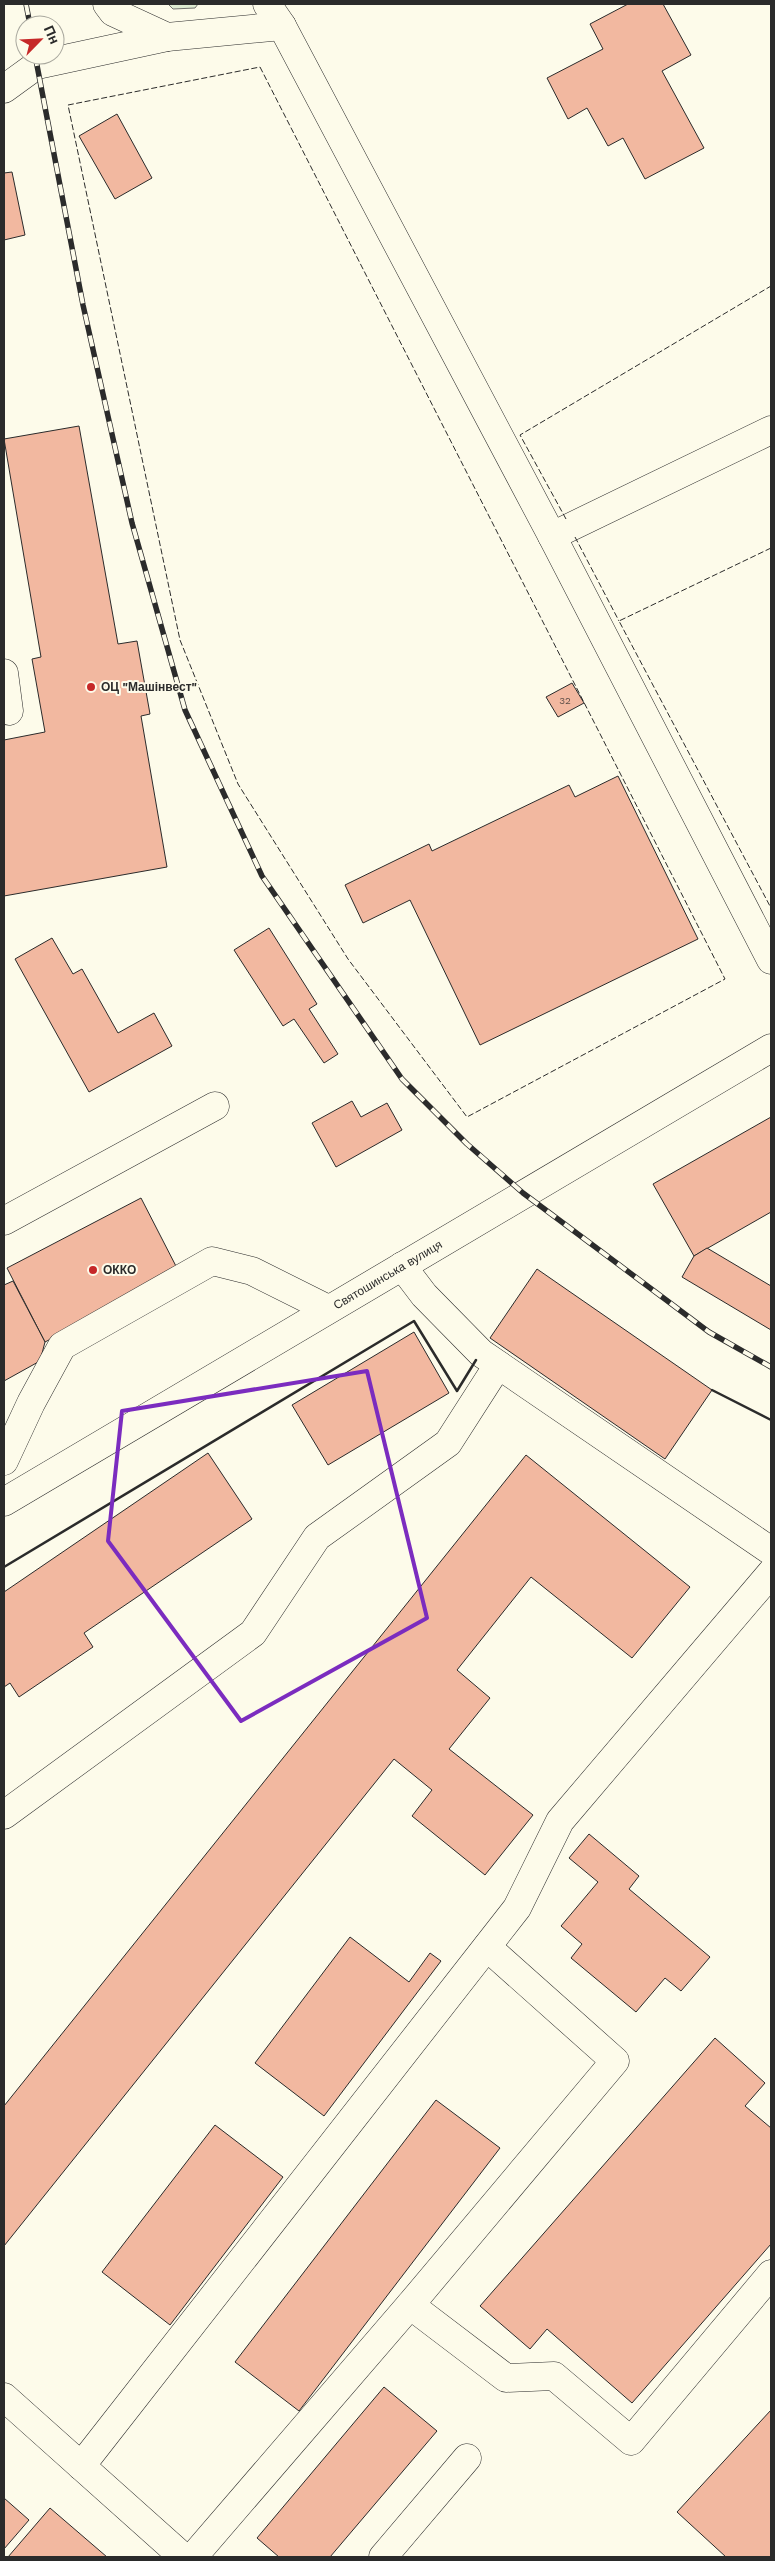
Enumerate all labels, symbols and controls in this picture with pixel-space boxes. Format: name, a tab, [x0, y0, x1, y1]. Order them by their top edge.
north arrow	[15, 15, 65, 65]
text: Пн	[41, 23, 63, 46]
place label: ОЦ "Машінвест"	[101, 680, 197, 694]
marker: ОЦ "Машінвест"	[85, 681, 97, 693]
house number: 32	[559, 695, 571, 706]
street label: Святошинська вулиця	[331, 1237, 445, 1312]
place label: ОККО	[103, 1263, 136, 1277]
marker: ОККО	[87, 1264, 99, 1276]

